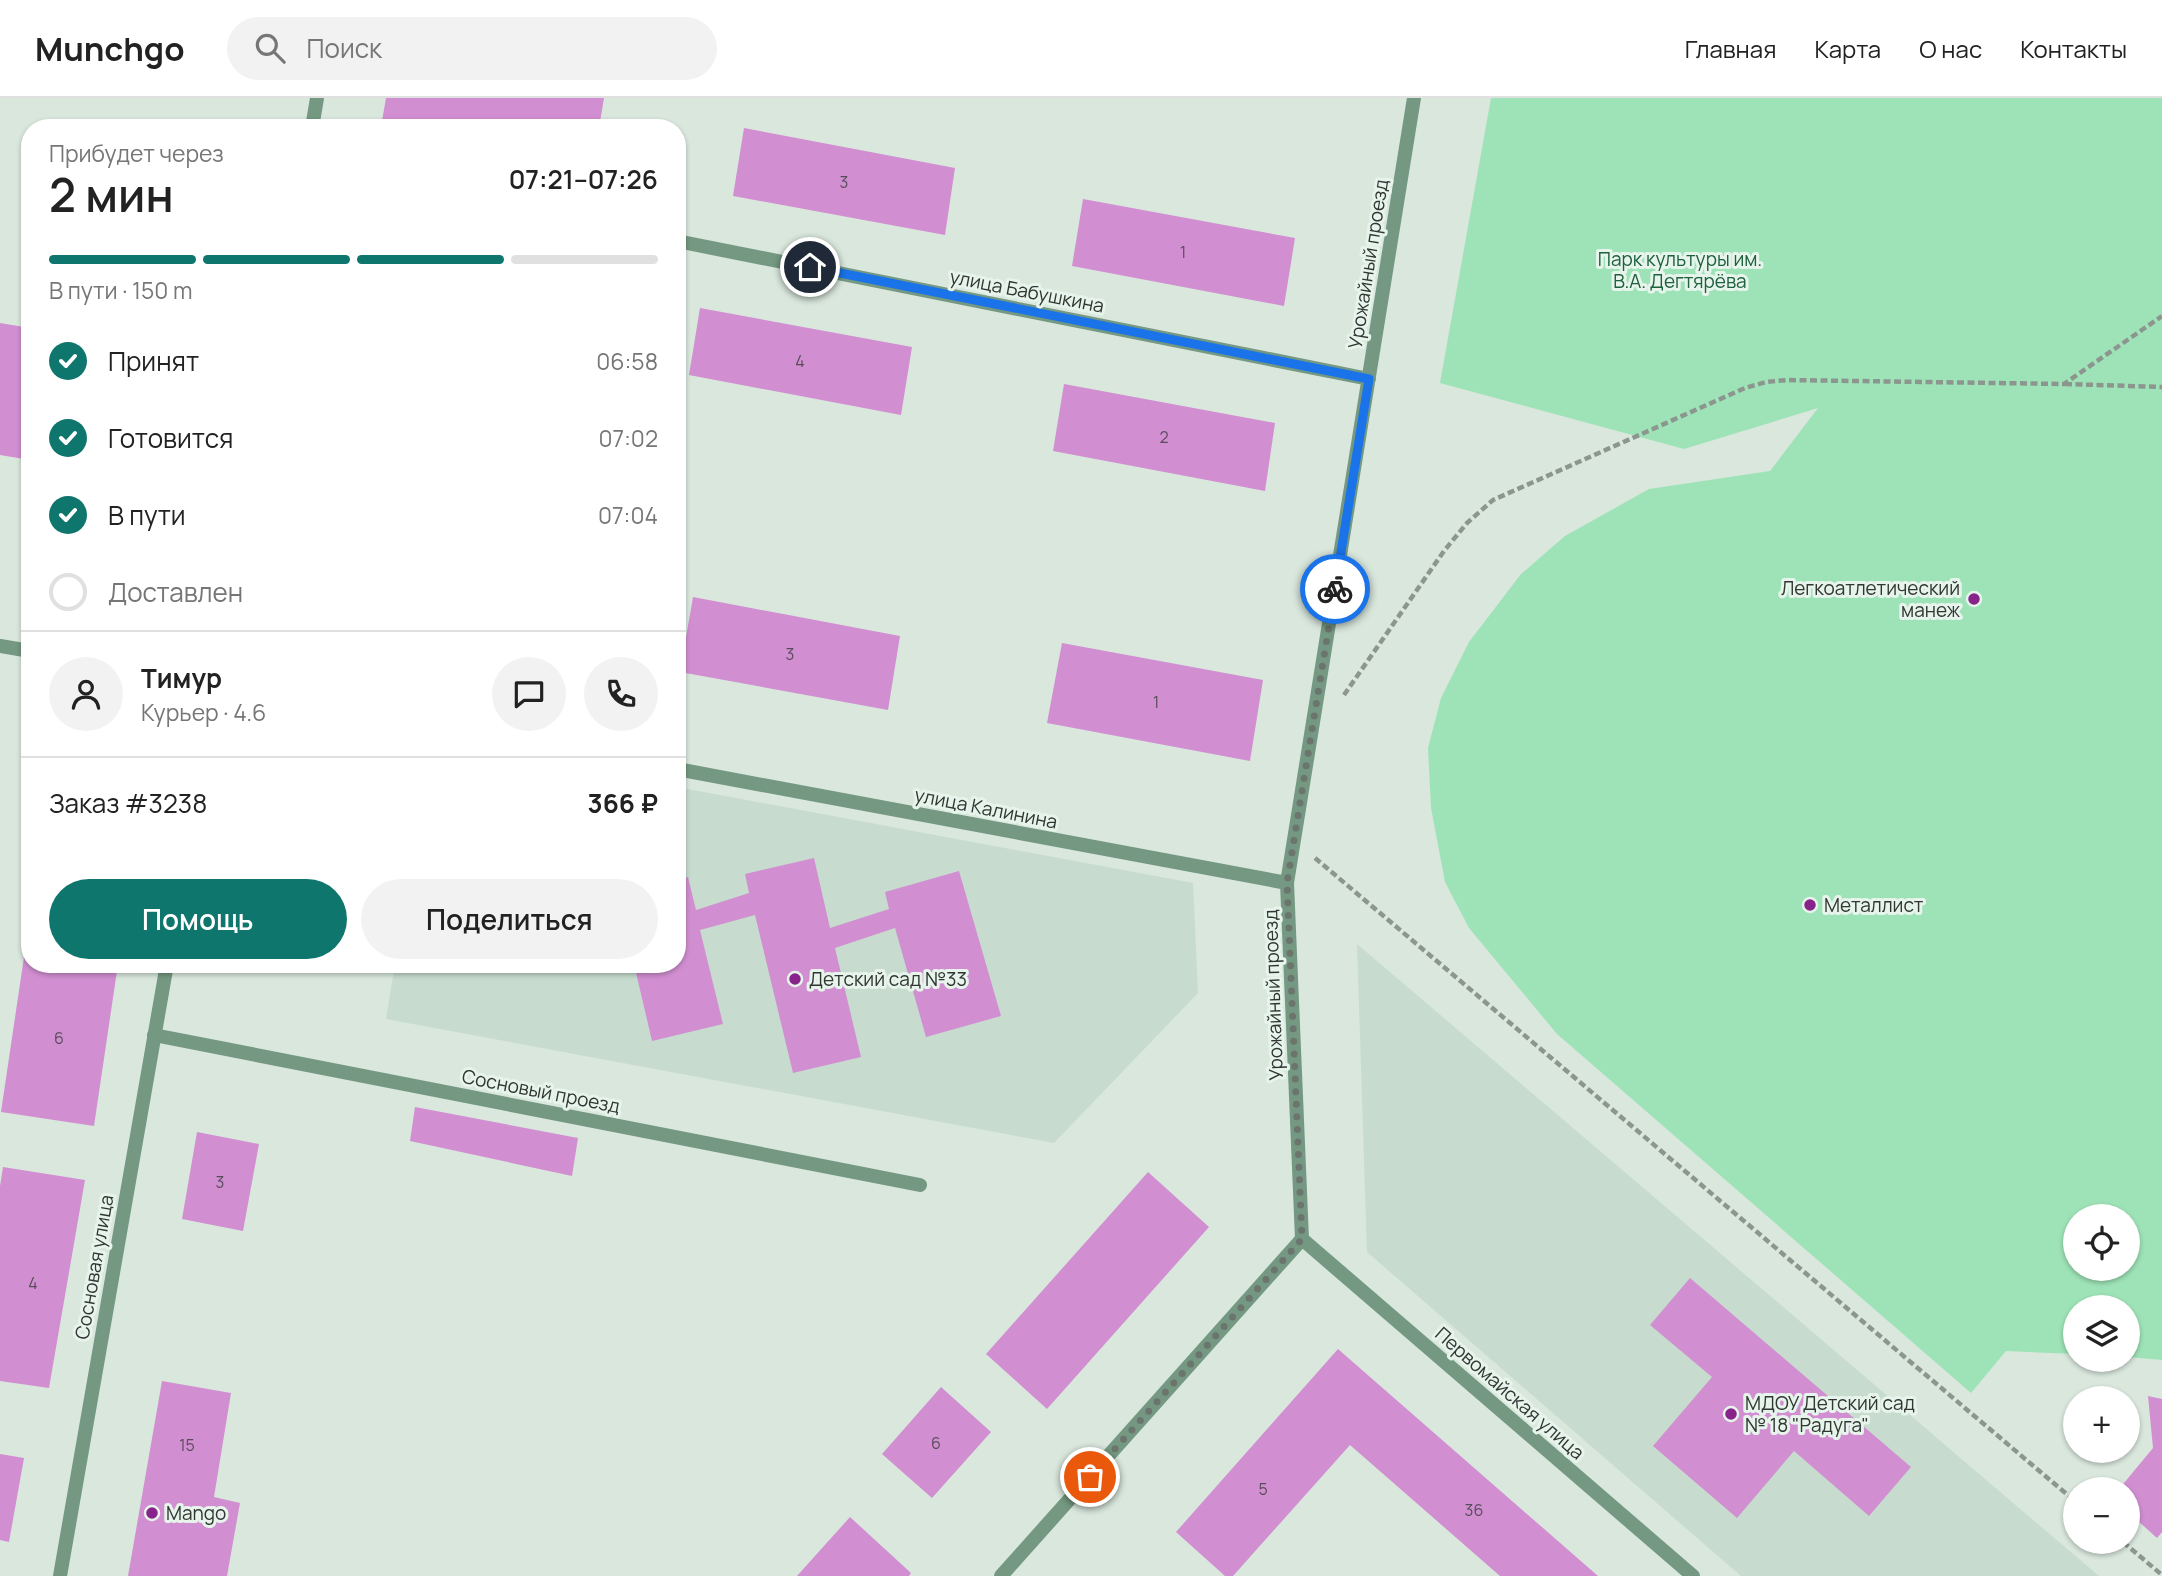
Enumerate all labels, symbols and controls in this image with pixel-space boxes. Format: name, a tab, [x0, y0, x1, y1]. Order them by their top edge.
search box	[227, 17, 717, 80]
text: Munchgo	[35, 26, 185, 71]
icon: search	[251, 29, 289, 67]
text: Поиск	[307, 30, 382, 66]
text: Главная	[1685, 32, 1776, 65]
text: Карта	[1814, 32, 1881, 65]
text: О нас	[1919, 32, 1982, 65]
text: Контакты	[2020, 32, 2127, 65]
text: Прибудет через	[49, 137, 224, 169]
text: 07:21–07:26	[509, 161, 658, 197]
text: 2 мин	[49, 163, 174, 226]
house number: 3	[840, 171, 848, 193]
street label: Урожайный проезд	[1342, 177, 1394, 351]
pin	[780, 237, 840, 297]
house number: 1	[1180, 241, 1186, 263]
park label: Парк культуры им. В.А. Дегтярёва	[1598, 246, 1762, 294]
icon: home	[791, 248, 829, 286]
street label: улица Бабушкина	[948, 263, 1106, 319]
text: В пути · 150 m	[49, 274, 192, 306]
icon: check	[49, 342, 87, 380]
text: Принят	[108, 343, 199, 379]
text: 06:58	[596, 345, 658, 377]
house number: 4	[795, 350, 805, 372]
icon: check	[49, 419, 87, 457]
text: Готовится	[108, 420, 233, 456]
text: 07:02	[598, 422, 658, 454]
house number: 2	[1159, 426, 1169, 448]
icon: check	[49, 496, 87, 534]
text: В пути	[108, 497, 186, 533]
text: 07:04	[598, 499, 658, 531]
courier	[1300, 554, 1370, 624]
icon: bike	[1316, 570, 1354, 608]
text: Доставлен	[108, 574, 243, 610]
place label: Легкоатлетический манеж	[1781, 575, 1961, 623]
marker: Легкоатлетический манеж	[1966, 591, 1982, 607]
house number: 3	[786, 643, 794, 665]
button: person	[49, 657, 123, 731]
button: chat	[492, 657, 566, 731]
button: phone	[584, 657, 658, 731]
text: Тимур	[141, 660, 222, 696]
house number: 1	[1153, 691, 1159, 713]
text: Курьер · 4.6	[141, 696, 266, 728]
street label: улица Калинина	[912, 781, 1060, 835]
text: Заказ #3238	[49, 785, 207, 821]
text: 366 ₽	[588, 785, 658, 821]
button: Помощь	[49, 879, 347, 959]
button: Поделиться	[361, 879, 658, 959]
place label: Металлист	[1824, 892, 1924, 918]
marker: Металлист	[1802, 897, 1818, 913]
street label: Урожайный проезд	[1257, 909, 1289, 1081]
place label: Детский сад №33	[809, 966, 967, 992]
marker: Детский сад №33	[787, 971, 803, 987]
house number: 6	[54, 1027, 64, 1049]
street label: Сосновый проезд	[460, 1063, 622, 1119]
house number: 3	[216, 1171, 224, 1193]
street label: Сосновая улица	[68, 1193, 120, 1341]
map controls	[2063, 1204, 2140, 1554]
button: locate	[2063, 1204, 2140, 1281]
house number: 4	[28, 1272, 38, 1294]
button: layers	[2063, 1295, 2140, 1372]
street label: Первомайская улица	[1430, 1321, 1590, 1465]
button: +	[2063, 1386, 2140, 1463]
place label: МДОУ Детский сад № 18 "Радуга"	[1745, 1390, 1915, 1438]
marker: МДОУ Детский сад № 18 "Радуга"	[1723, 1406, 1739, 1422]
house number: 6	[931, 1432, 941, 1454]
house number: 15	[179, 1434, 195, 1456]
pin	[1060, 1447, 1120, 1507]
icon: bag	[1071, 1458, 1109, 1496]
button: −	[2063, 1477, 2140, 1554]
house number: 5	[1258, 1478, 1268, 1500]
house number: 36	[1465, 1499, 1483, 1521]
place label: Mango	[166, 1500, 226, 1526]
marker: Mango	[144, 1505, 160, 1521]

